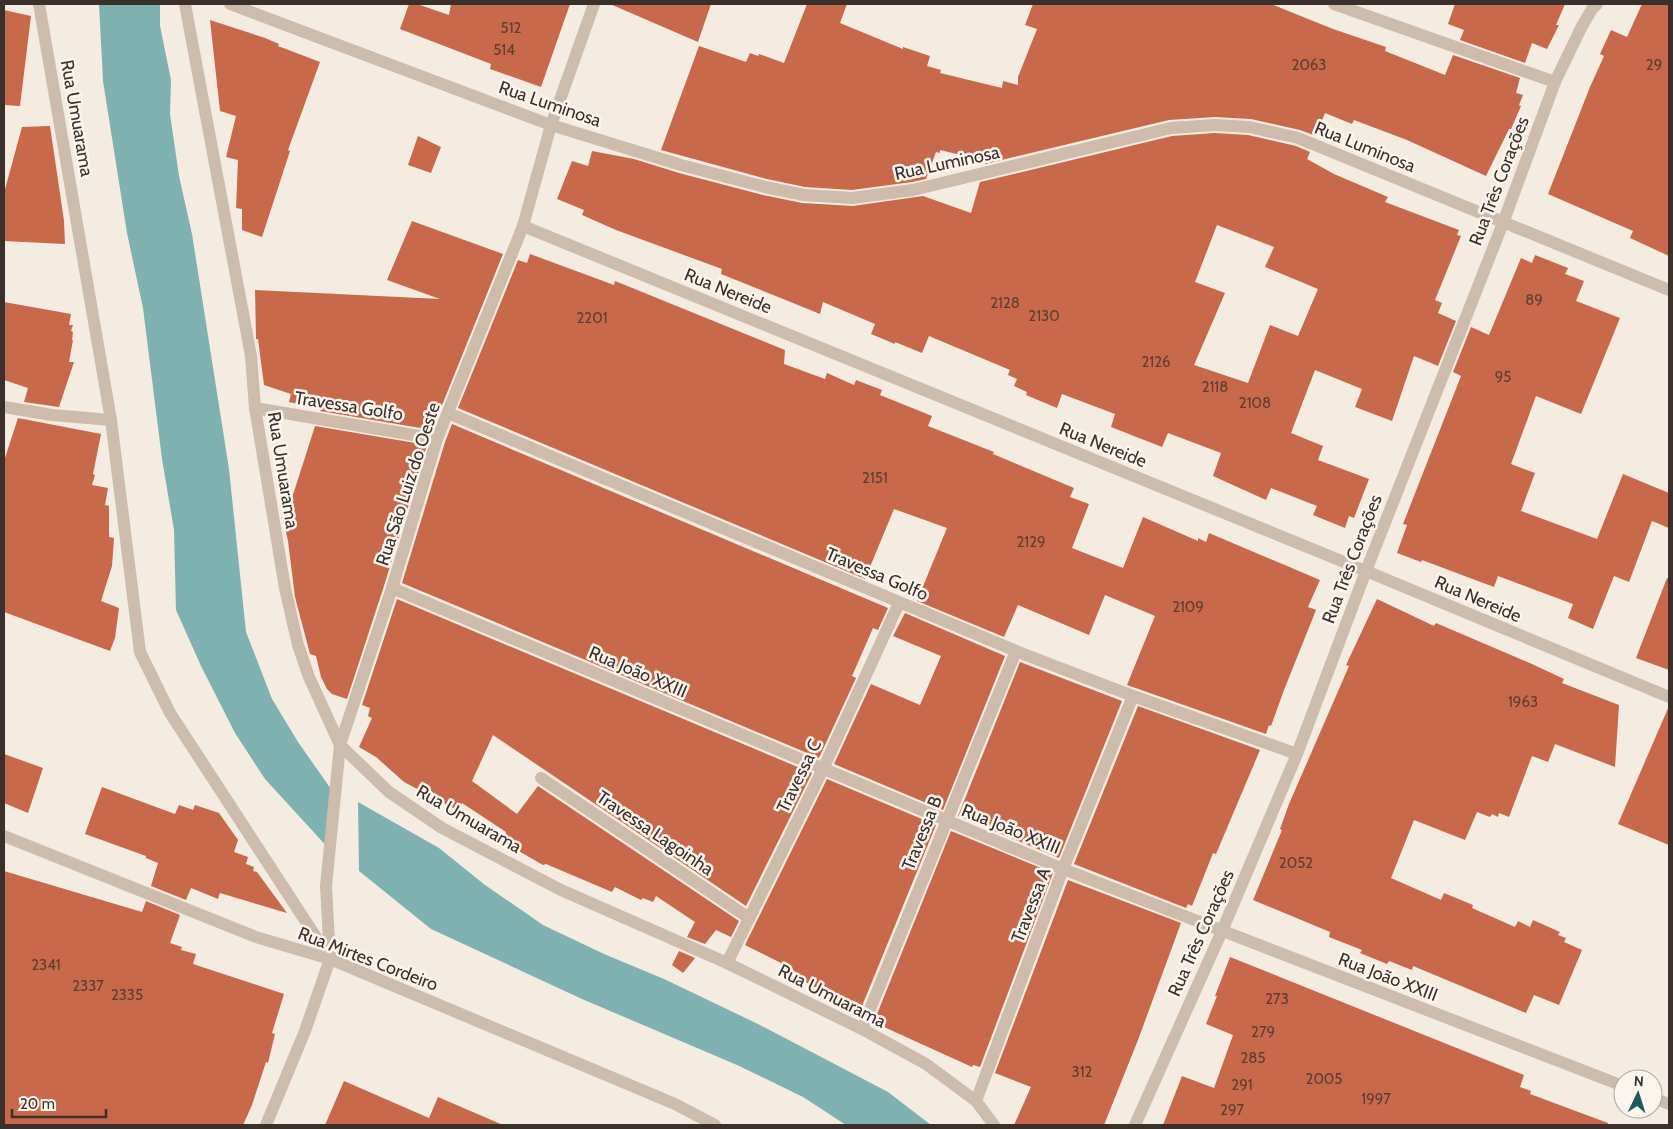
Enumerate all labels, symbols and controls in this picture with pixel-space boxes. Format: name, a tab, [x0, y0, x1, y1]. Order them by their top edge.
house number: 512	[501, 19, 522, 37]
house number: 514	[493, 41, 515, 59]
house number: 2063	[1292, 56, 1326, 74]
house number: 29	[1646, 56, 1662, 74]
street label: Rua Umuarama	[56, 58, 98, 178]
street label: Rua Luminosa	[496, 76, 604, 132]
street label: Rua Três Corações	[1464, 113, 1534, 249]
street label: Rua Luminosa	[1311, 117, 1419, 177]
street label: Rua Luminosa	[893, 141, 1002, 185]
street label: Rua Nereide	[681, 264, 775, 318]
house number: 89	[1525, 291, 1543, 309]
house number: 2128	[990, 294, 1020, 312]
house number: 2130	[1028, 307, 1060, 325]
house number: 2201	[576, 309, 608, 327]
house number: 2126	[1141, 353, 1171, 371]
house number: 95	[1495, 368, 1511, 386]
house number: 2118	[1202, 378, 1228, 396]
street label: Travessa Golfo	[293, 387, 405, 425]
house number: 2108	[1239, 394, 1271, 412]
street label: Rua São Luiz do Oeste	[371, 400, 445, 568]
street label: Rua Umuarama	[263, 410, 303, 530]
street label: Rua Nereide	[1056, 418, 1150, 472]
house number: 2151	[862, 469, 888, 487]
street label: Rua Três Corações	[1317, 491, 1387, 627]
house number: 2129	[1016, 533, 1046, 551]
street label: Travessa Golfo	[822, 543, 932, 606]
street label: Rua Nereide	[1431, 571, 1525, 627]
house number: 2109	[1172, 598, 1204, 616]
street label: Rua João XXIII	[586, 641, 690, 703]
house number: 1963	[1508, 693, 1538, 711]
street label: Travessa C	[772, 736, 826, 816]
street label: Rua Umuarama	[412, 780, 526, 858]
street label: Travessa Lagoinha	[592, 786, 718, 880]
street label: Travessa B	[897, 792, 947, 873]
street label: Rua João XXIII	[958, 799, 1064, 859]
house number: 2052	[1279, 854, 1313, 872]
street label: Travessa A	[1007, 864, 1055, 946]
street label: Rua Três Corações	[1163, 866, 1239, 1000]
street label: Rua Mirtes Cordeiro	[295, 922, 441, 996]
street label: Rua João XXIII	[1335, 948, 1441, 1006]
house number: 2341	[31, 956, 61, 974]
street label: Rua Umuarama	[774, 959, 890, 1033]
house number: 2337	[72, 977, 104, 995]
house number: 2335	[111, 986, 143, 1004]
house number: 273	[1265, 990, 1289, 1008]
house number: 279	[1251, 1023, 1275, 1041]
house number: 285	[1240, 1049, 1266, 1067]
house number: 312	[1072, 1063, 1093, 1081]
north arrow	[1613, 1069, 1663, 1119]
house number: 2005	[1306, 1070, 1342, 1088]
text: N	[1633, 1072, 1644, 1090]
house number: 291	[1231, 1076, 1253, 1094]
scale bar	[12, 1086, 106, 1118]
house number: 1997	[1361, 1090, 1391, 1108]
text: 20 m	[20, 1095, 55, 1113]
house number: 297	[1220, 1101, 1244, 1119]

